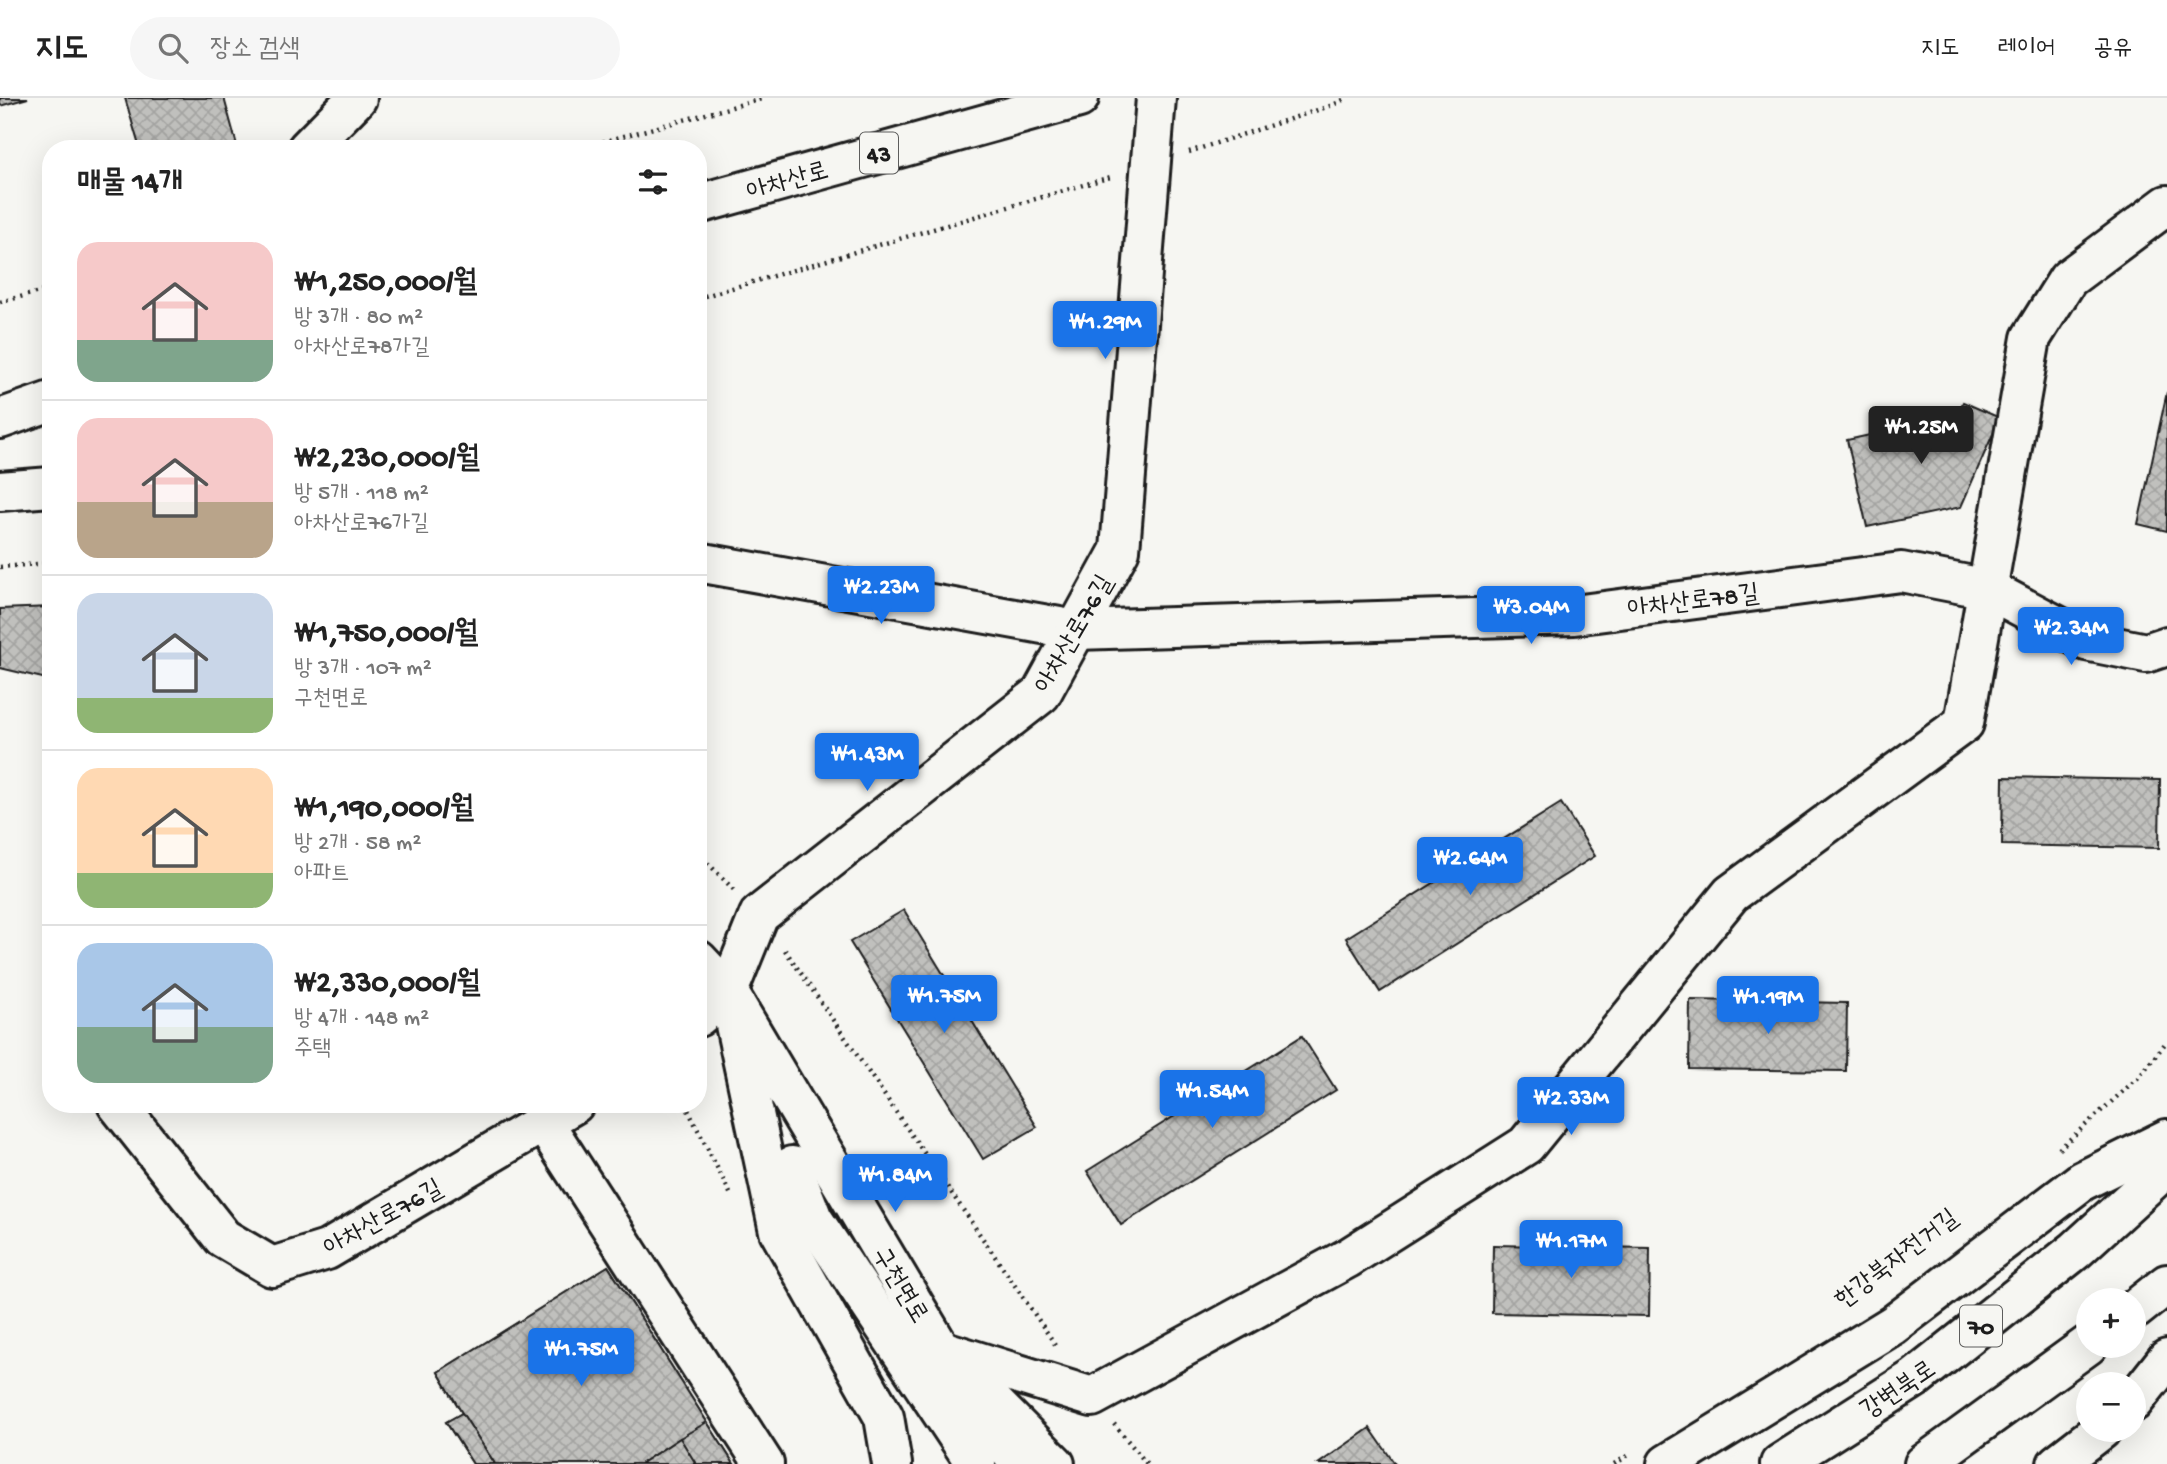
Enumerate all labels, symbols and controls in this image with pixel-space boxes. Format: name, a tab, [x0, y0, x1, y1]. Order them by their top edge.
search box	[130, 17, 620, 80]
icon: search	[154, 29, 192, 67]
text: 지도	[35, 32, 88, 70]
text: 장소 검색	[210, 35, 300, 66]
text: 지도	[1921, 35, 1959, 64]
text: 레이어	[1997, 35, 2055, 64]
text: 공유	[2093, 35, 2132, 64]
road number: 43	[860, 132, 898, 174]
street label: 아차산로	[744, 157, 833, 210]
icon: filters	[634, 163, 672, 201]
text: 매물 14개	[77, 167, 183, 202]
text: ₩1,250,000/월	[294, 267, 477, 302]
icon: home	[133, 270, 217, 354]
pin: ₩1.29M	[1048, 302, 1162, 361]
text: 방 3개 · 80 m²	[294, 305, 423, 332]
text: ₩1.29M	[1069, 310, 1141, 337]
text: 아차산로78가길	[294, 335, 430, 362]
pin: ₩1.25M	[1864, 406, 1978, 466]
text: ₩1.25M	[1885, 415, 1957, 442]
text: ₩2,230,000/월	[294, 443, 480, 478]
icon: home	[133, 446, 217, 530]
text: 방 5개 · 118 m²	[294, 481, 429, 508]
text: 아차산로76가길	[294, 511, 429, 538]
pin: ₩2.23M	[824, 566, 938, 626]
street label: 아차산로76길	[1030, 571, 1122, 700]
text: ₩2.23M	[844, 575, 918, 602]
street label: 아차산로78길	[1626, 580, 1761, 627]
pin: ₩3.04M	[1474, 587, 1588, 646]
text: ₩3.04M	[1493, 595, 1569, 622]
pin: ₩2.34M	[2014, 608, 2128, 667]
text: ₩2.34M	[2034, 616, 2108, 643]
text: ₩1,750,000/월	[294, 618, 478, 653]
icon: home	[133, 621, 217, 705]
text: 방 3개 · 107 m²	[294, 656, 432, 683]
text: 구천면로	[294, 686, 368, 713]
pin: ₩1.43M	[810, 734, 924, 793]
text: ₩1.43M	[831, 742, 903, 769]
text: ₩1,190,000/월	[294, 793, 474, 828]
icon: home	[133, 796, 217, 880]
text: 방 2개 · 58 m²	[294, 831, 421, 858]
pin: ₩2.64M	[1413, 838, 1527, 897]
text: ₩2.64M	[1433, 846, 1507, 873]
text: 아파트	[294, 861, 350, 888]
text: ₩2,330,000/월	[294, 968, 481, 1003]
icon: home	[133, 971, 217, 1055]
pin: ₩1.75M	[887, 976, 1001, 1035]
pin: ₩1.19M	[1711, 976, 1825, 1036]
text: ₩1.75M	[907, 984, 981, 1011]
text: ₩1.19M	[1733, 985, 1803, 1012]
text: 방 4개 · 148 m²	[294, 1006, 429, 1033]
text: 주택	[294, 1036, 331, 1063]
pin: ₩1.54M	[1155, 1070, 1269, 1130]
pin: ₩2.33M	[1514, 1077, 1628, 1137]
text: ₩1.54M	[1176, 1079, 1248, 1106]
text: ₩2.33M	[1533, 1086, 1609, 1113]
pin: ₩1.84M	[838, 1154, 952, 1214]
text: ₩1.84M	[858, 1163, 932, 1190]
street label: 아차산로76길	[319, 1175, 449, 1265]
street label: 한강북자전거길	[1830, 1204, 1966, 1317]
pin: ₩1.17M	[1514, 1220, 1628, 1280]
text: ₩1.17M	[1536, 1229, 1606, 1256]
street label: 구천면로	[863, 1242, 933, 1330]
map controls	[2076, 1288, 2146, 1442]
button: +	[2076, 1288, 2146, 1358]
road number: 70	[1960, 1306, 2002, 1346]
pin: ₩1.75M	[524, 1328, 638, 1388]
text: ₩1.75M	[544, 1337, 618, 1364]
street label: 강변북로	[1856, 1355, 1943, 1428]
button: −	[2076, 1372, 2146, 1442]

